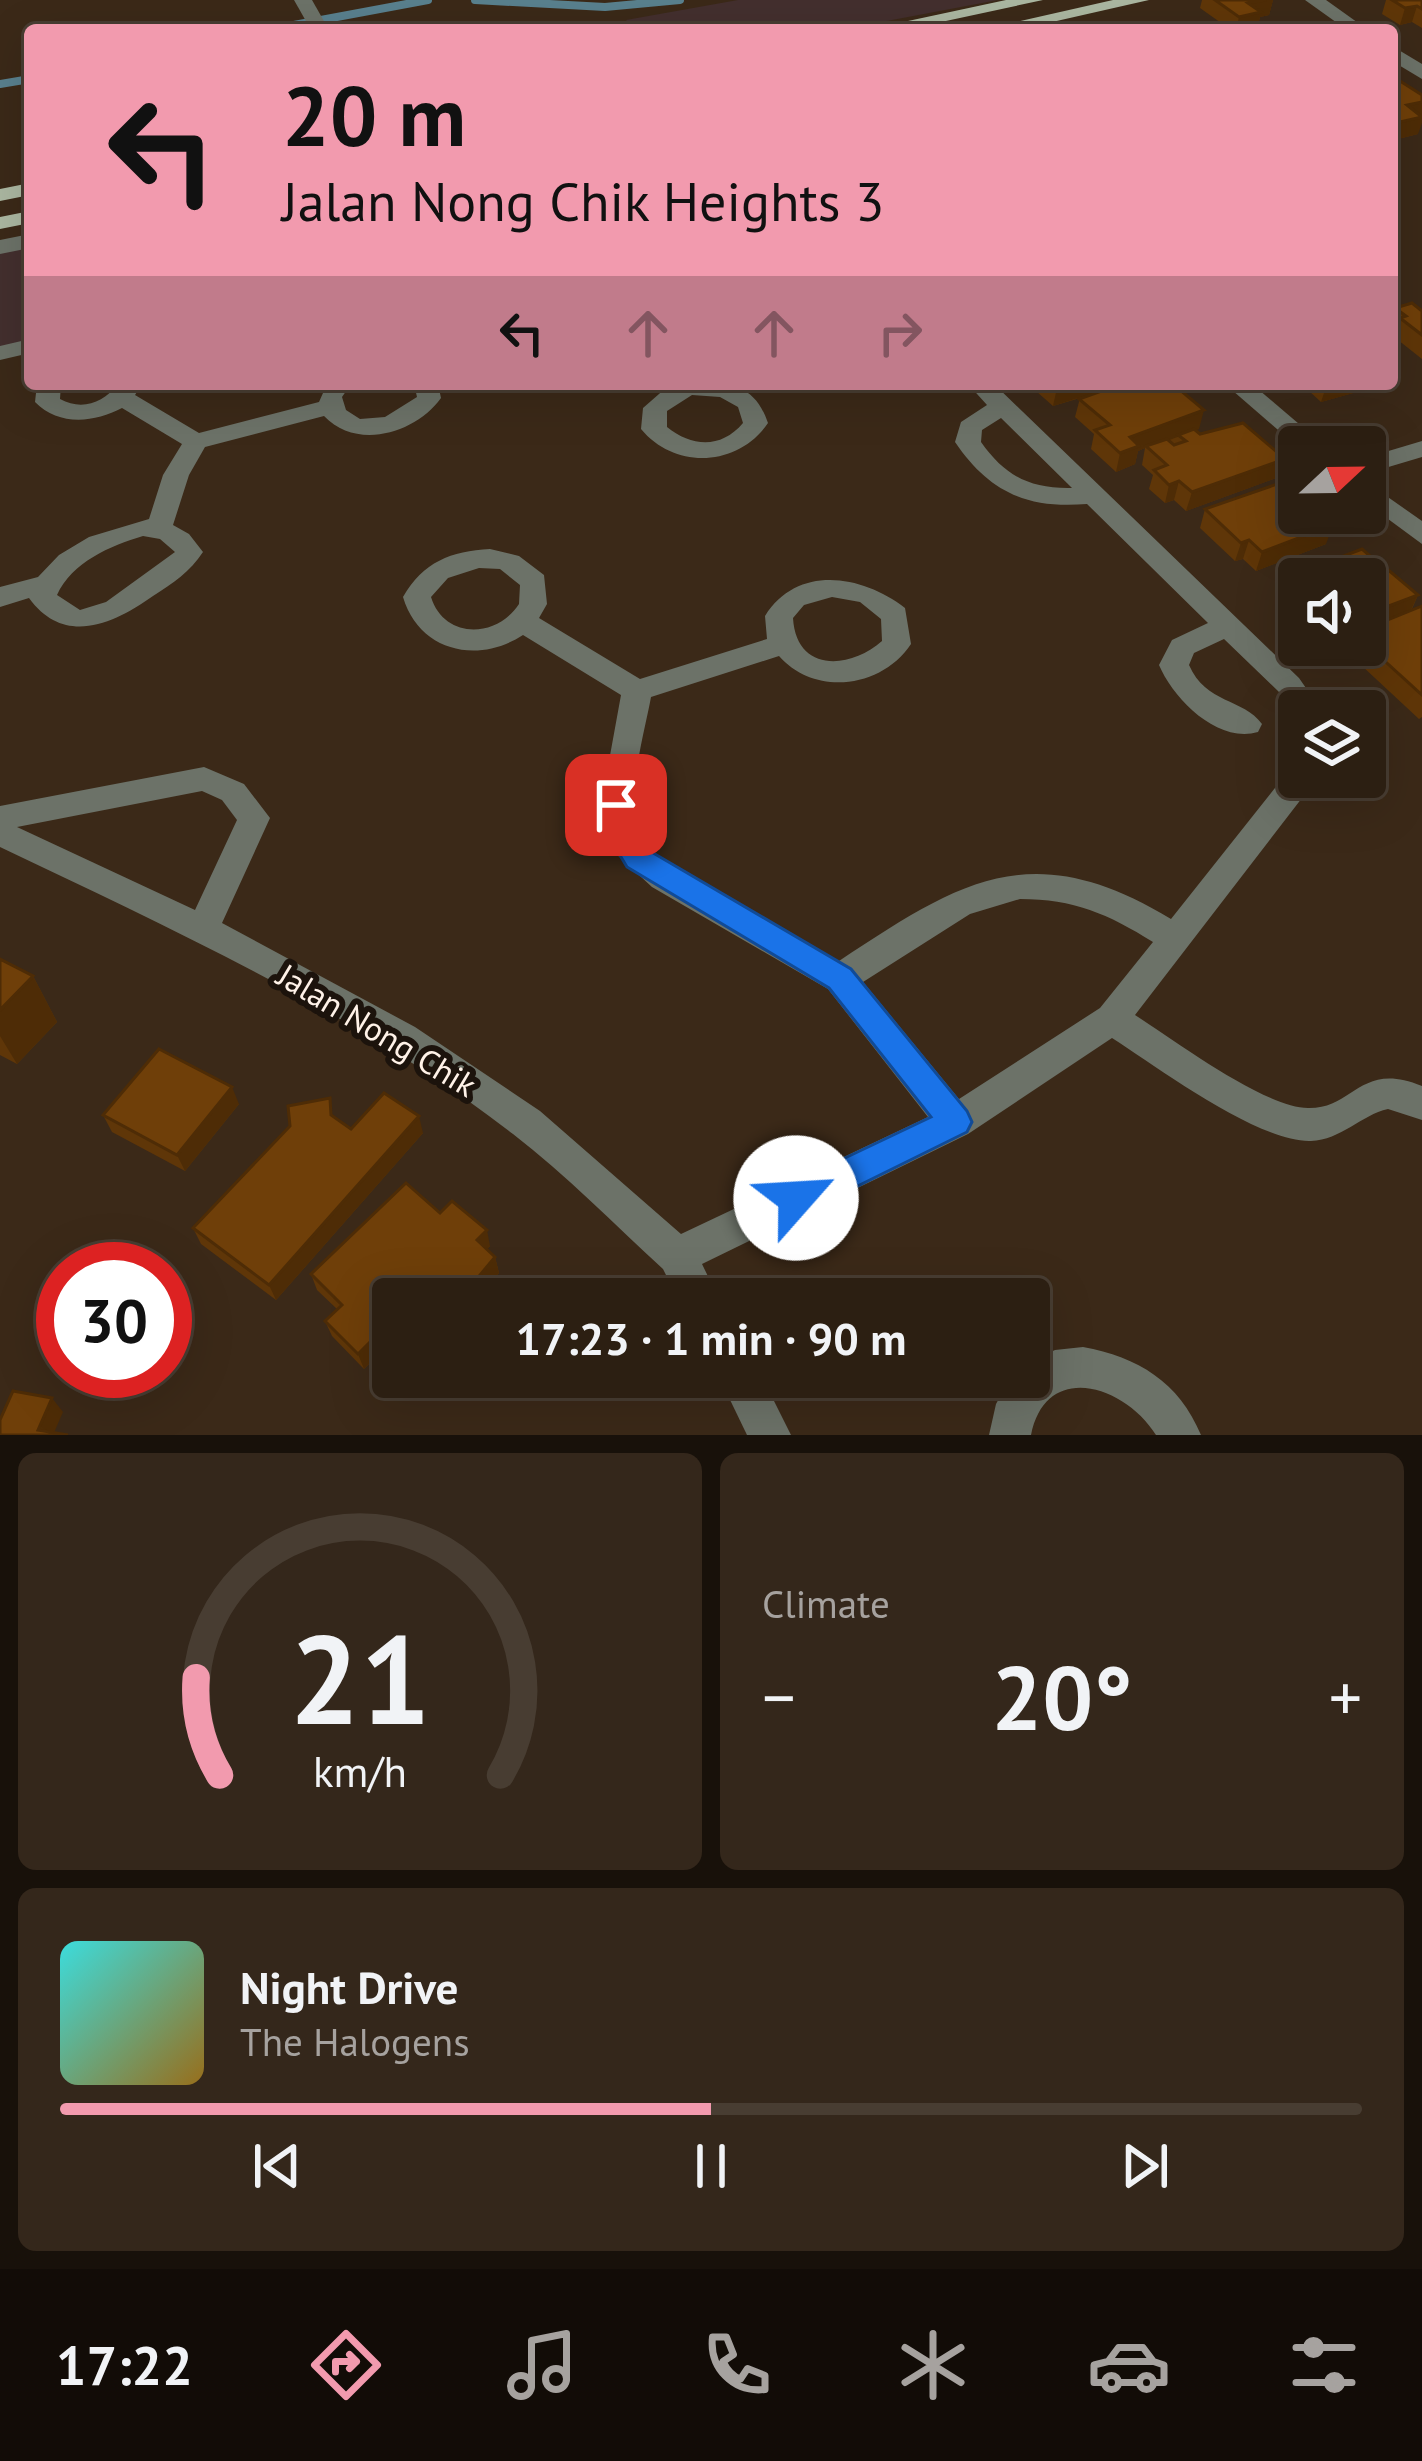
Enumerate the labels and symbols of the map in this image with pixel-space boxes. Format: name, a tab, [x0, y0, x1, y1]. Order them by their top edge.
north arrow	[1278, 426, 1386, 534]
pin	[565, 754, 667, 856]
street label: Jalan Nong Chik	[268, 952, 485, 1106]
position arrow	[733, 1135, 859, 1261]
speed limit sign: 30	[36, 1242, 192, 1398]

